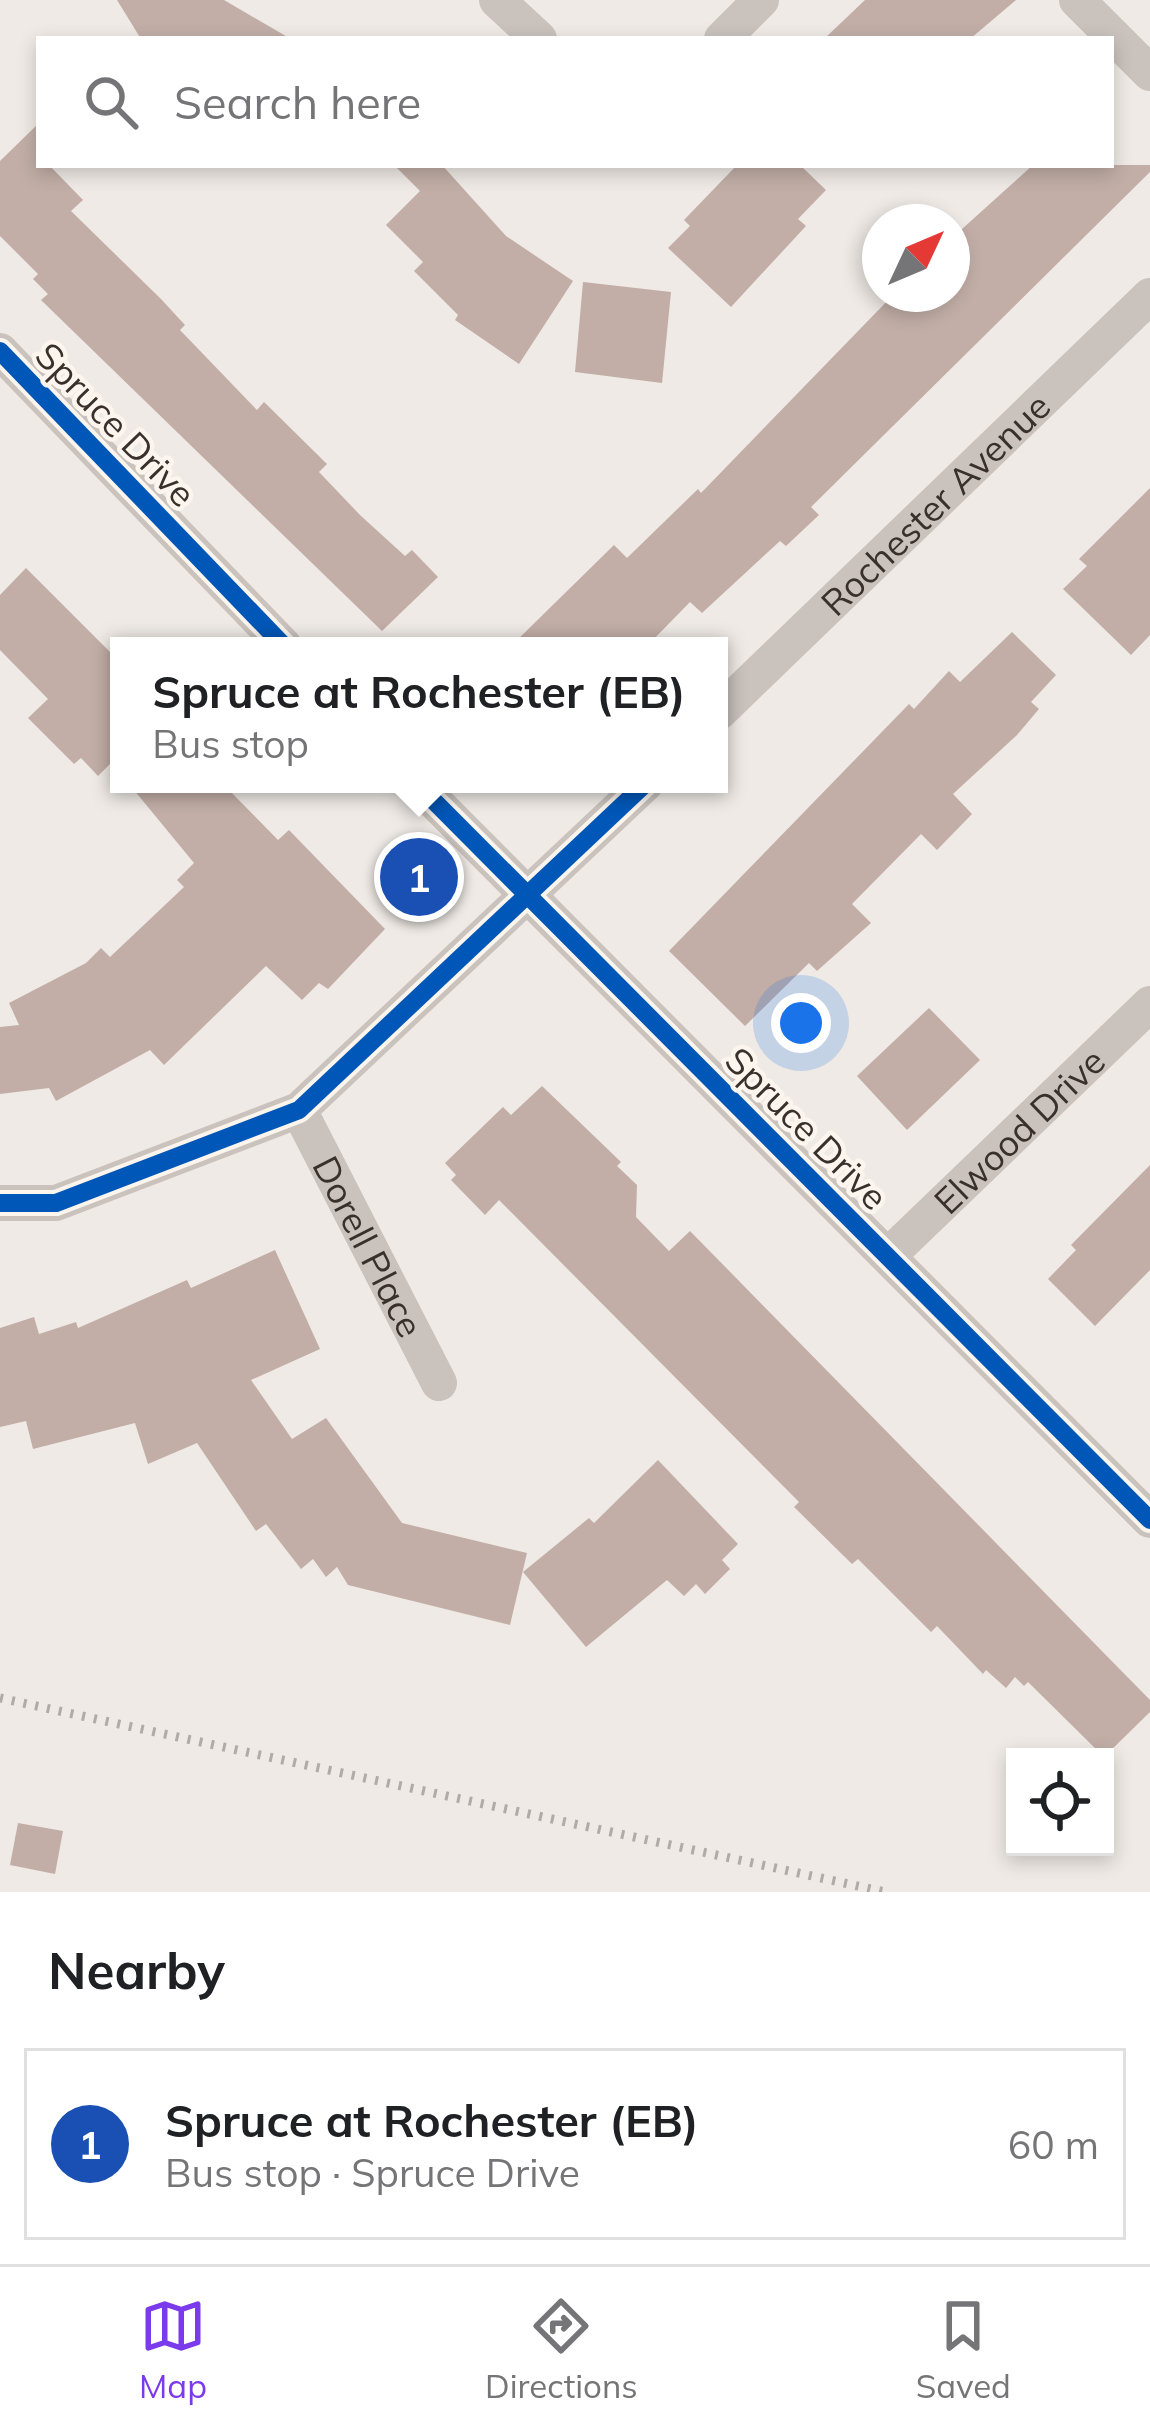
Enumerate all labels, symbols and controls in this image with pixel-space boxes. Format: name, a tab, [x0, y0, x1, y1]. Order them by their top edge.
search box	[36, 36, 1114, 168]
icon: search	[78, 69, 144, 135]
text: Search here	[174, 74, 421, 130]
north arrow	[862, 204, 970, 312]
street label: Spruce Drive	[26, 332, 206, 516]
street label: Rochester Avenue	[811, 383, 1059, 624]
popup	[110, 637, 728, 793]
text: Spruce at Rochester (EB)	[152, 663, 686, 719]
text: Bus stop	[152, 719, 309, 768]
pin: 1	[380, 832, 458, 922]
your location	[771, 993, 831, 1053]
street label: Spruce Drive	[716, 1037, 898, 1219]
street label: Elwood Drive	[924, 1038, 1114, 1223]
street label: Dorell Place	[304, 1148, 434, 1344]
map controls	[1006, 1748, 1114, 1856]
button: locate	[1006, 1748, 1114, 1856]
text: Nearby	[48, 1938, 225, 2002]
text: Spruce at Rochester (EB)	[165, 2092, 699, 2148]
text: 1	[78, 2120, 102, 2169]
text: 60 m	[1008, 2120, 1099, 2169]
text: Bus stop · Spruce Drive	[165, 2148, 580, 2197]
tab: Map	[139, 2293, 207, 2406]
tab: Directions	[485, 2293, 638, 2406]
tab: Saved	[916, 2293, 1011, 2406]

